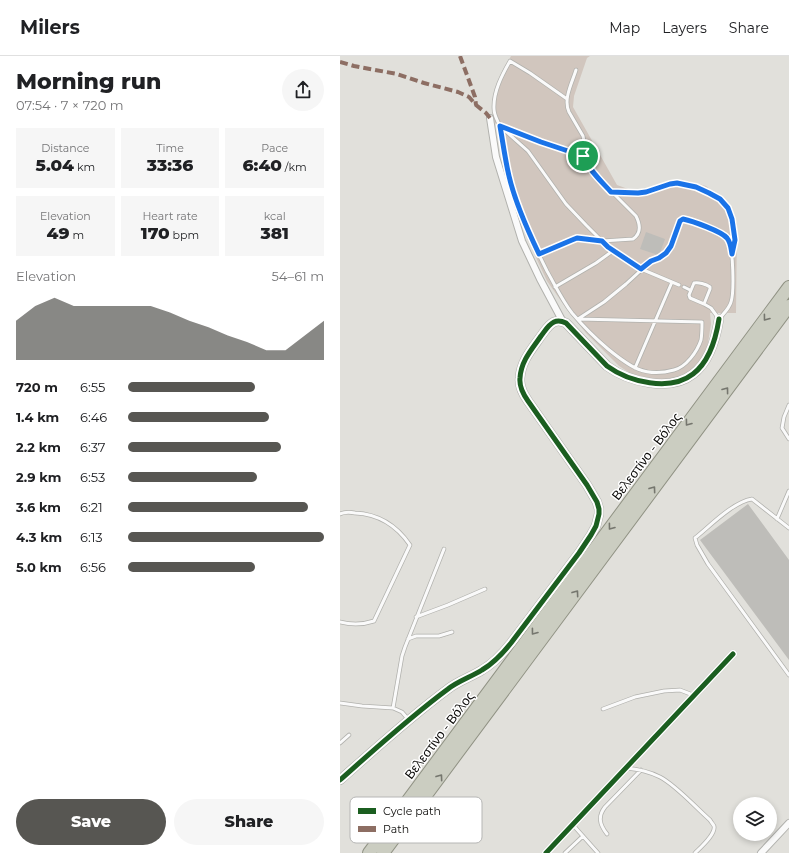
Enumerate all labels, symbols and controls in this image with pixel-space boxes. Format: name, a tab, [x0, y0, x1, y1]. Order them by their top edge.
text: Milers	[20, 16, 80, 39]
text: Map	[609, 19, 640, 37]
text: Layers	[662, 19, 707, 37]
text: Share	[729, 19, 769, 37]
text: Morning run	[16, 68, 161, 95]
button: share	[282, 69, 324, 111]
text: 07:54 · 7 × 720 m	[16, 97, 123, 113]
pin	[566, 139, 600, 173]
text: Distance	[41, 141, 89, 155]
text: Time	[156, 141, 184, 155]
text: Pace	[261, 141, 288, 155]
icon: arrive	[572, 145, 594, 167]
text: 5.04	[36, 155, 74, 175]
text: 33:36	[147, 155, 193, 175]
text: 6:40	[243, 155, 282, 175]
text: km	[74, 160, 95, 174]
text: /km	[282, 160, 307, 174]
text: Elevation	[40, 209, 91, 223]
text: Heart rate	[142, 209, 198, 223]
text: kcal	[264, 209, 286, 223]
text: 49	[47, 223, 70, 243]
text: 170	[141, 223, 170, 243]
text: 381	[260, 223, 289, 243]
text: m	[70, 228, 84, 242]
text: bpm	[170, 228, 199, 242]
text: Elevation	[16, 268, 76, 284]
text: 54–61 m	[272, 268, 324, 284]
one-way arrow	[764, 314, 771, 321]
text: 720 m	[16, 379, 58, 395]
text: 6:55	[80, 379, 105, 395]
one-way arrow	[721, 387, 728, 394]
text: 1.4 km	[16, 409, 59, 425]
text: 6:46	[80, 409, 107, 425]
street label: Βελεστίνο - Βόλος	[608, 409, 684, 503]
one-way arrow	[686, 418, 693, 425]
text: 2.2 km	[16, 439, 61, 455]
text: 6:37	[80, 439, 106, 455]
text: 2.9 km	[16, 469, 61, 485]
text: 6:53	[80, 469, 105, 485]
one-way arrow	[648, 486, 655, 493]
text: 3.6 km	[16, 499, 61, 515]
text: 6:21	[80, 499, 103, 515]
one-way arrow	[609, 523, 616, 530]
text: 4.3 km	[16, 529, 62, 545]
text: 6:13	[80, 529, 103, 545]
text: 5.0 km	[16, 559, 62, 575]
text: 6:56	[80, 559, 106, 575]
one-way arrow	[571, 591, 578, 598]
one-way arrow	[531, 627, 538, 634]
street label: Βελεστίνο - Βόλος	[401, 688, 477, 782]
one-way arrow	[435, 774, 442, 781]
legend	[350, 797, 482, 843]
map controls	[733, 797, 777, 841]
button: layers	[733, 797, 777, 841]
button: Save	[16, 799, 166, 845]
button: Share	[174, 799, 324, 845]
text: Cycle path	[383, 804, 441, 818]
text: Path	[383, 822, 409, 836]

